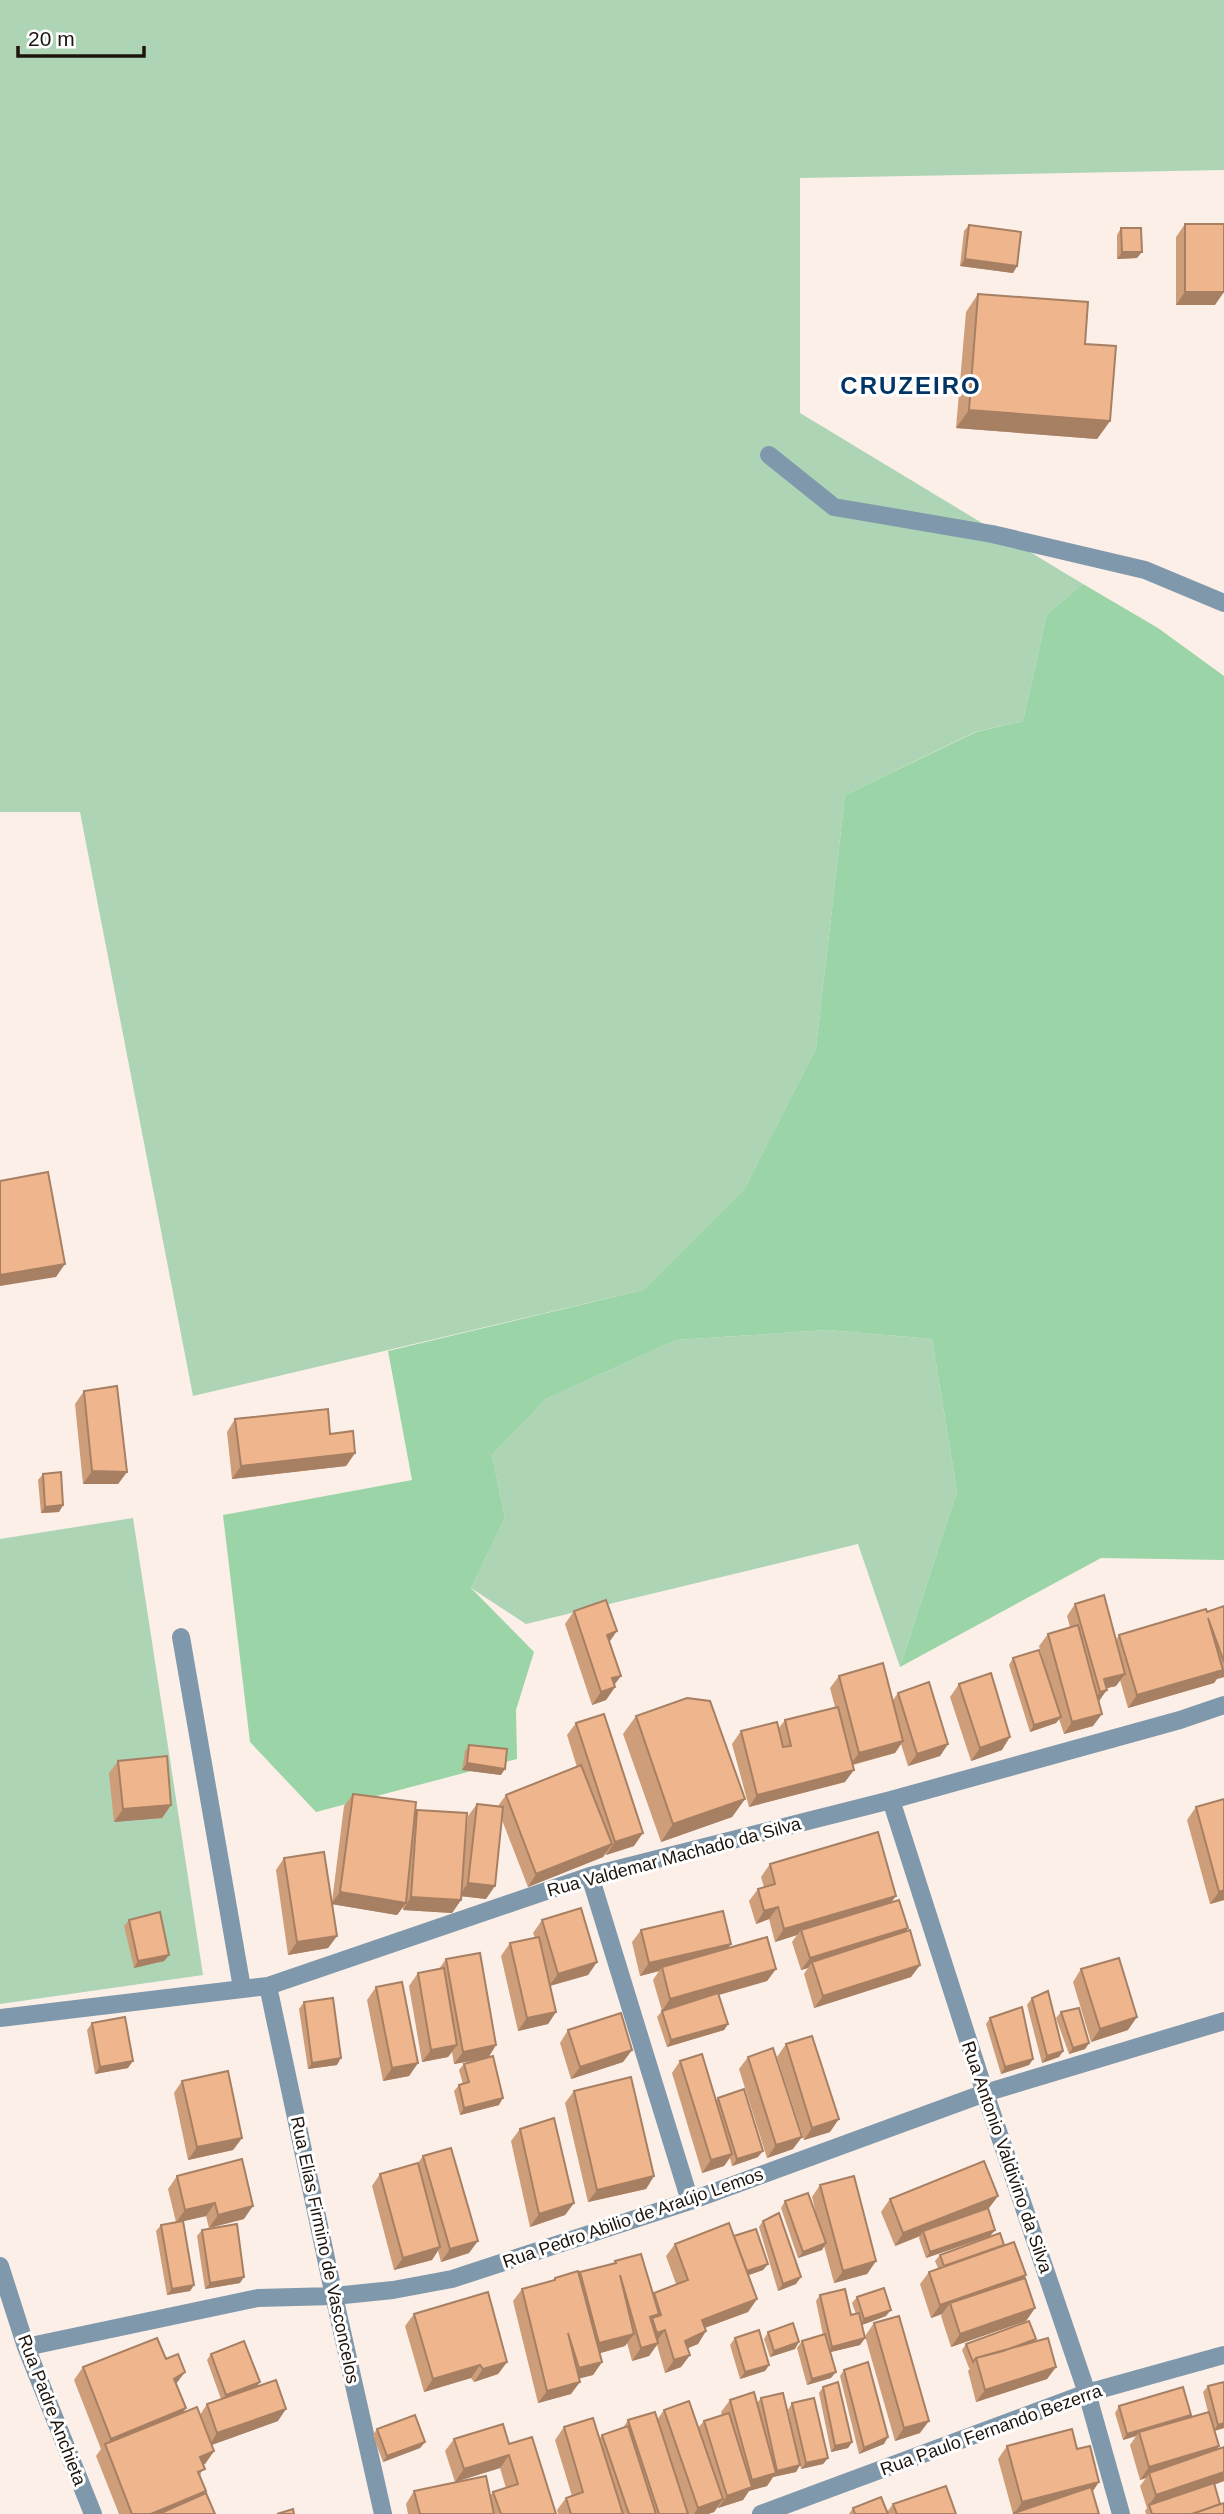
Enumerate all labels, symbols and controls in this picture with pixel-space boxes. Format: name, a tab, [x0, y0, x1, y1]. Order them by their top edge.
scale bar	[18, 14, 144, 58]
text: 20 m	[28, 27, 75, 50]
district label: CRUZEIRO	[840, 372, 982, 399]
street label: Rua Valdemar Machado da Silva	[545, 1813, 804, 1901]
street label: Rua Antonio Valdivino da Silva	[958, 2038, 1056, 2276]
street label: Rua Elias Firmino de Vasconcelos	[287, 2115, 363, 2385]
street label: Rua Pedro Abilio de Araújo Lemos	[500, 2164, 766, 2272]
street label: Rua Padre Anchieta	[14, 2332, 90, 2489]
street label: Rua Paulo Fernando Bezerra	[878, 2380, 1105, 2479]

